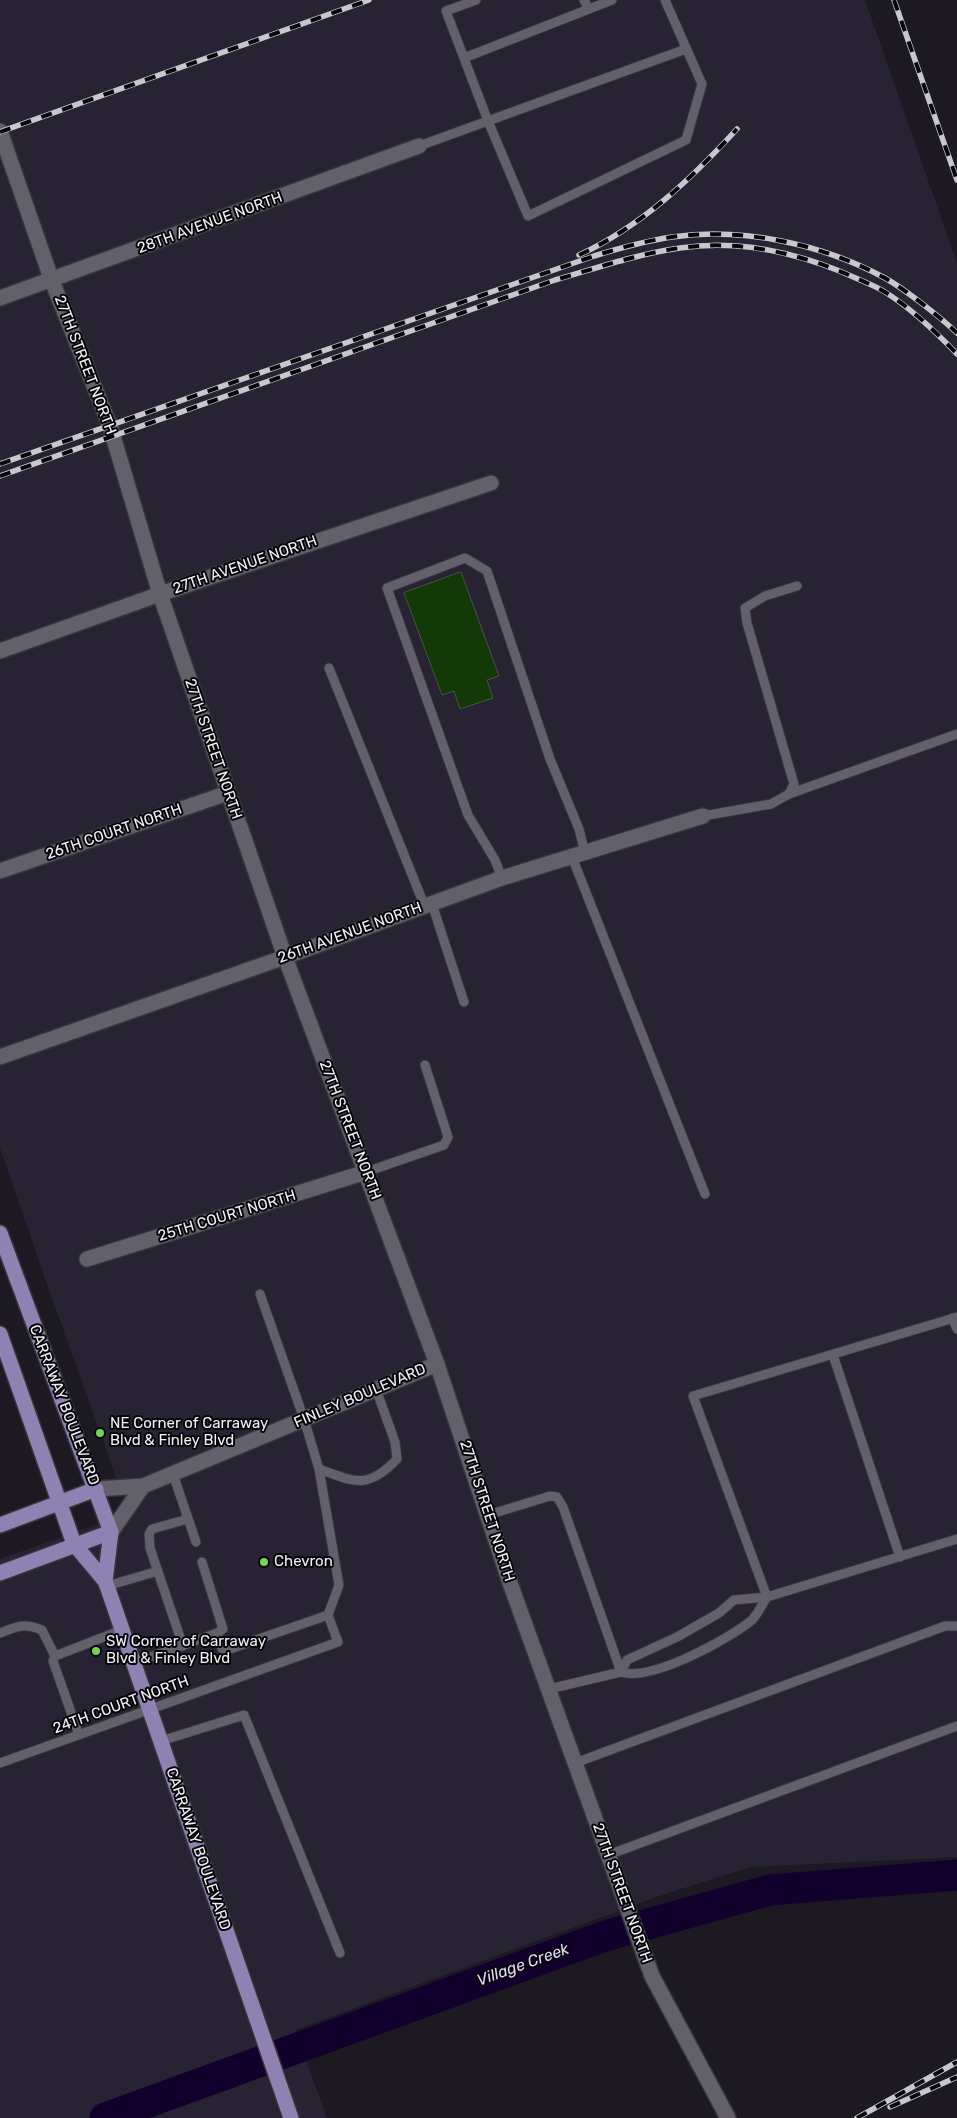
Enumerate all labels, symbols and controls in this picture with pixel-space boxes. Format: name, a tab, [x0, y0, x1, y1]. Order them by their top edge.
street label: 28TH AVENUE NORTH	[135, 188, 285, 258]
street label: 27TH STREET NORTH	[50, 293, 120, 437]
street label: 27TH AVENUE NORTH	[171, 532, 319, 598]
street label: 27TH STREET NORTH	[180, 676, 246, 822]
street label: 26TH COURT NORTH	[44, 800, 184, 864]
street label: 26TH AVENUE NORTH	[276, 899, 424, 967]
street label: 27TH STREET NORTH	[315, 1058, 385, 1202]
street label: 25TH COURT NORTH	[156, 1186, 298, 1246]
street label: CARRAWAY BOULEVARD	[25, 1322, 103, 1488]
street label: FINLEY BOULEVARD	[291, 1360, 429, 1432]
place label: NE Corner of Carraway Blvd & Finley Blvd	[110, 1415, 268, 1450]
marker: NE Corner of Carraway Blvd & Finley Blvd	[94, 1427, 106, 1439]
street label: 27TH STREET NORTH	[456, 1438, 518, 1584]
place label: Chevron	[274, 1553, 333, 1571]
marker: Chevron	[258, 1556, 270, 1568]
place label: SW Corner of Carraway Blvd & Finley Blvd	[106, 1633, 266, 1668]
marker: SW Corner of Carraway Blvd & Finley Blvd	[90, 1645, 102, 1657]
street label: 24TH COURT NORTH	[51, 1672, 191, 1738]
street label: CARRAWAY BOULEVARD	[162, 1765, 234, 1933]
street label: 27TH STREET NORTH	[588, 1821, 656, 1965]
water label: Village Creek	[474, 1939, 572, 1991]

